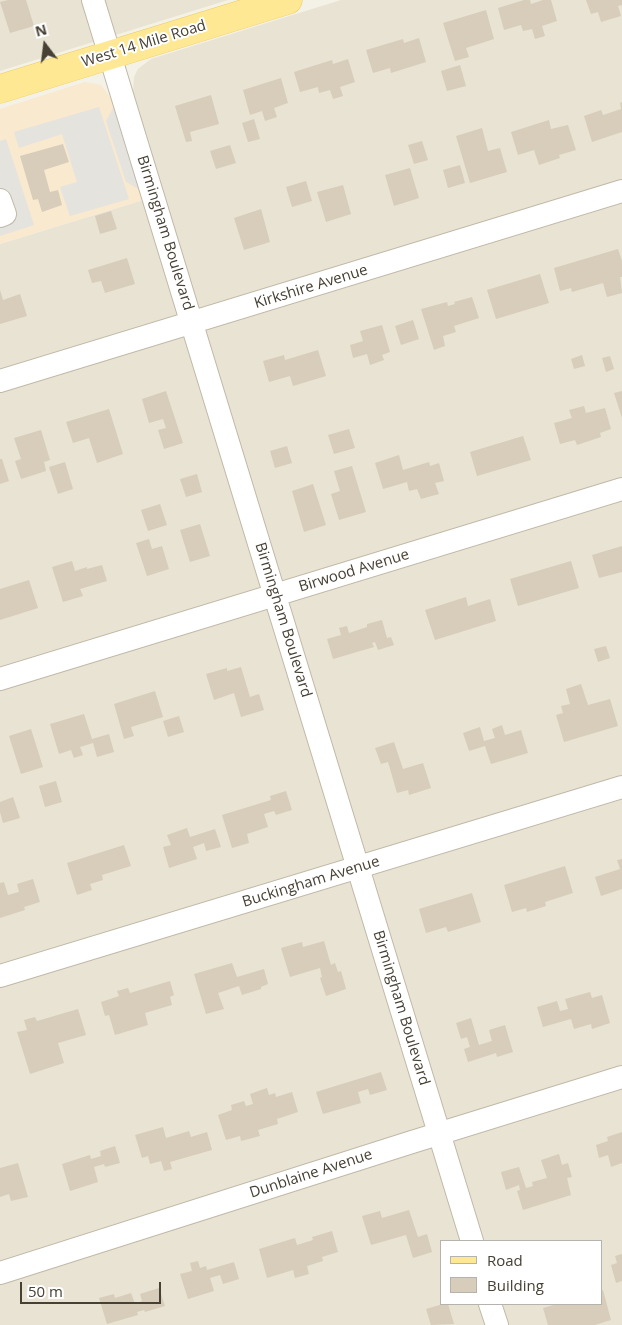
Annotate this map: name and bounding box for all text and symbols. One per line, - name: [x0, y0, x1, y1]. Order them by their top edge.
- street label: West 14 Mile Road: [80, 17, 208, 71]
- text: N: [33, 19, 49, 41]
- north arrow: [20, 20, 70, 70]
- street label: Birmingham Boulevard: [133, 153, 197, 313]
- street label: Kirkshire Avenue: [252, 261, 370, 313]
- street label: Birmingham Boulevard: [251, 540, 315, 700]
- street label: Birwood Avenue: [297, 546, 411, 596]
- street label: Buckingham Avenue: [240, 853, 382, 911]
- street label: Birmingham Boulevard: [369, 928, 433, 1088]
- street label: Dunblaine Avenue: [247, 1146, 375, 1202]
- legend: [440, 1240, 602, 1305]
- text: Road: [487, 1250, 523, 1270]
- scale bar: [22, 1272, 164, 1304]
- text: Building: [487, 1275, 544, 1295]
- text: 50 m: [28, 1281, 63, 1301]

